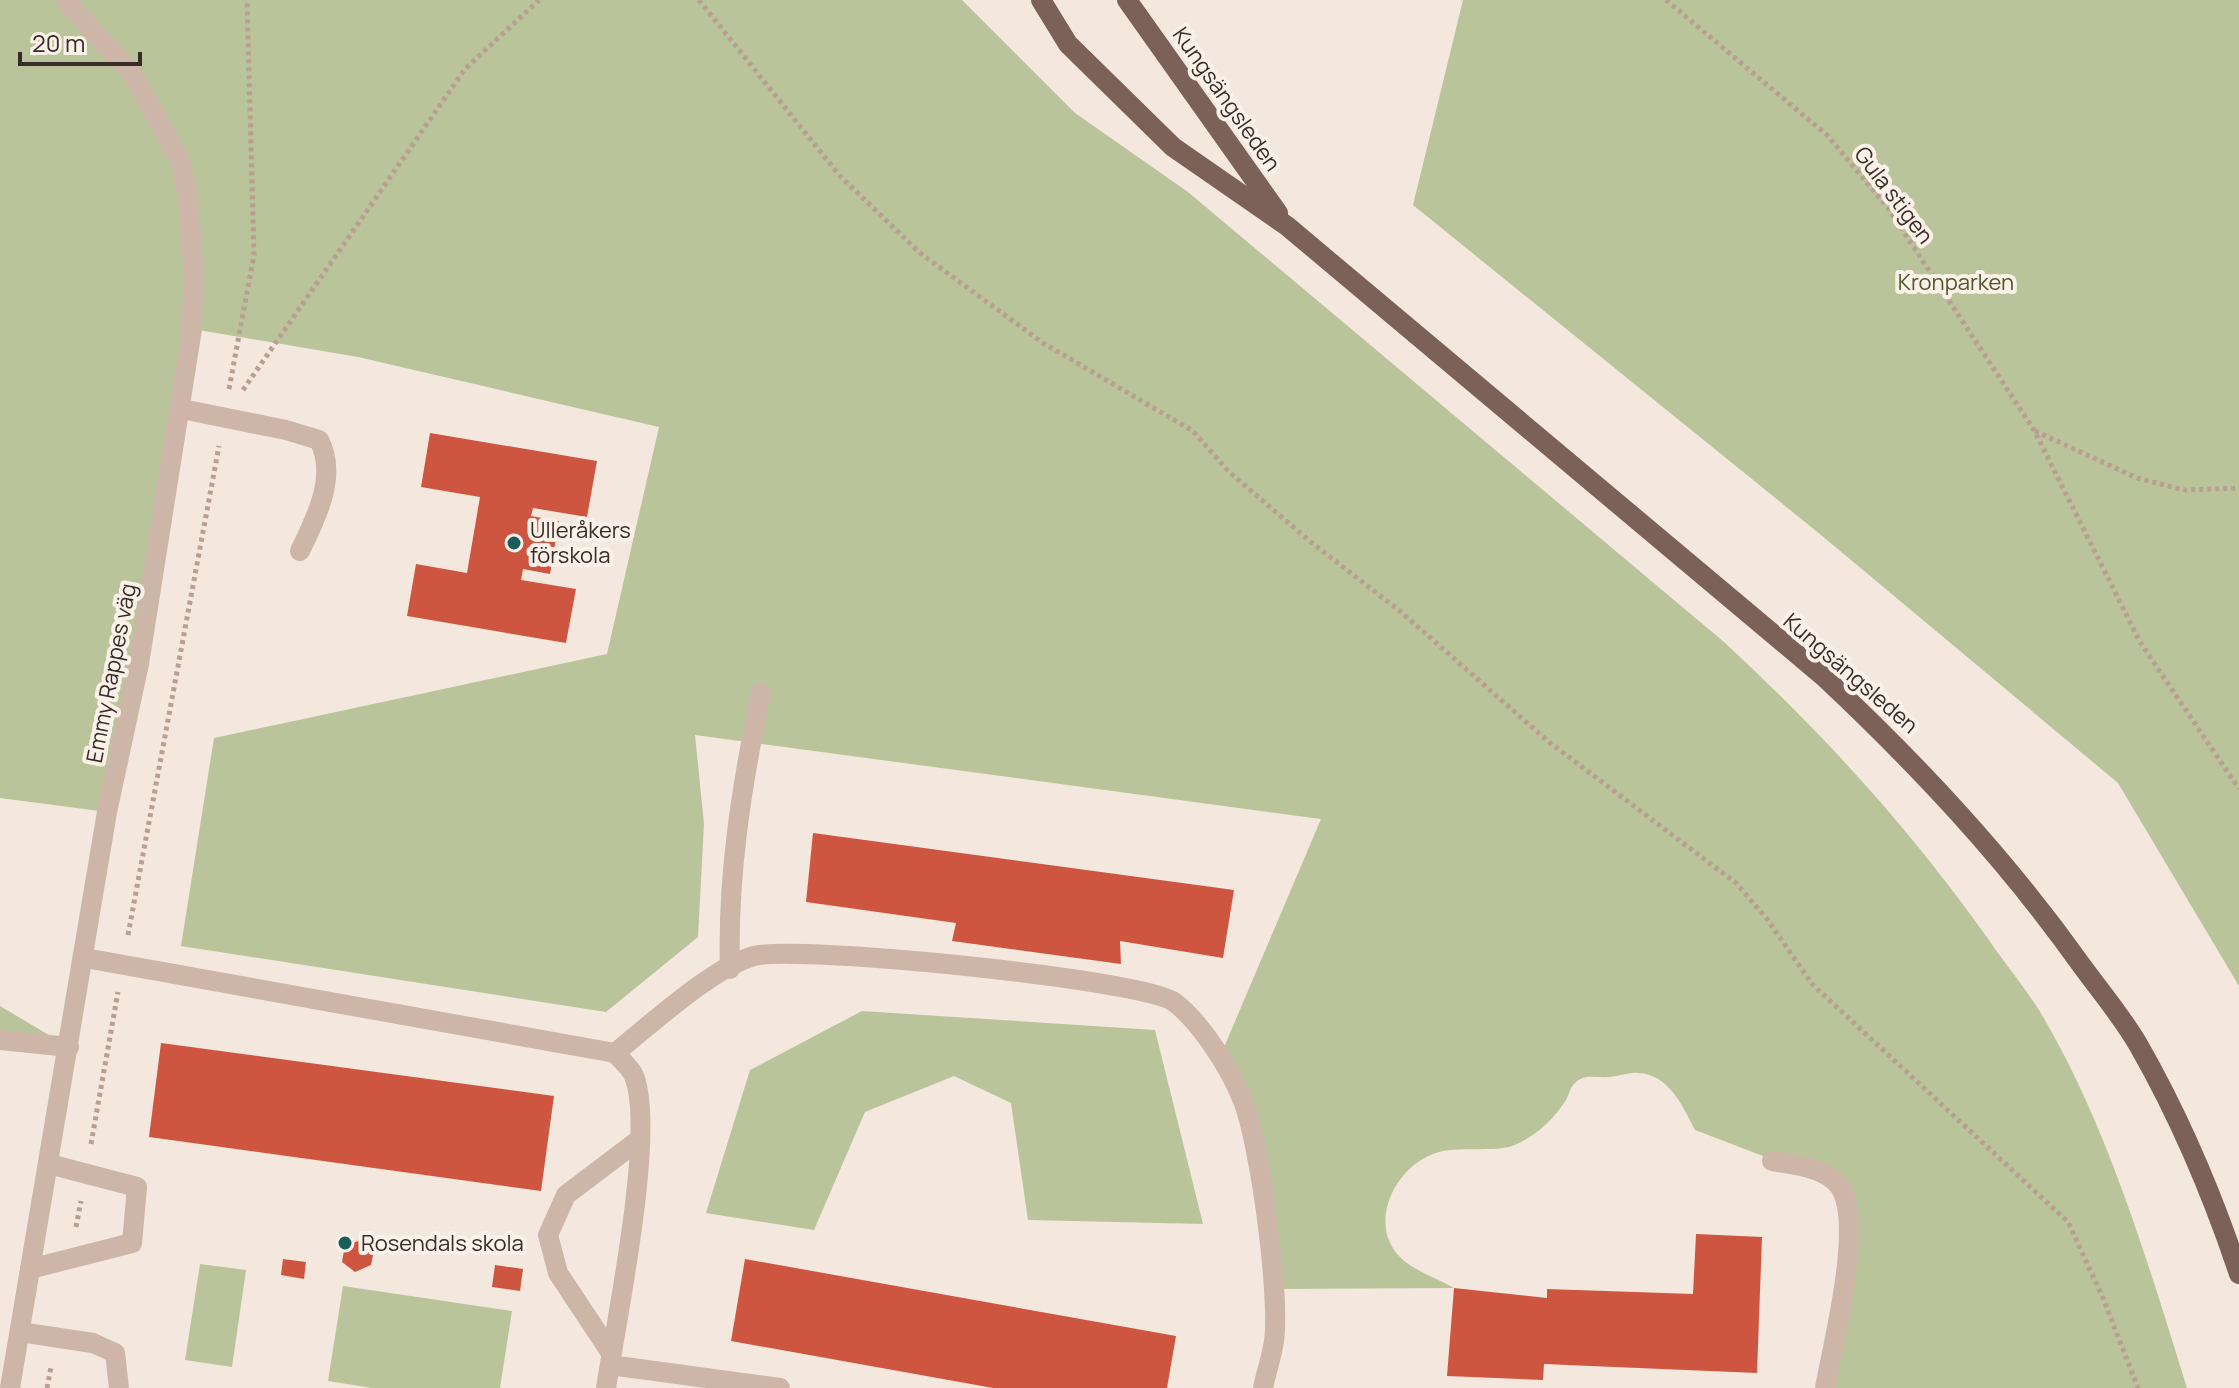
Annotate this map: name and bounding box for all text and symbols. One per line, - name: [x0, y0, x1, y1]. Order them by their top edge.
- scale bar: [20, 16, 140, 66]
- street label: Kungsängsleden: [1166, 21, 1288, 177]
- text: 20 m: [32, 26, 85, 59]
- street label: Gula stigen: [1848, 140, 1940, 250]
- park label: Kronparken: [1898, 267, 2014, 297]
- place label: Ulleråkers förskola: [530, 515, 631, 570]
- marker: Ulleråkers förskola: [505, 534, 523, 552]
- street label: Emmy Rappes väg: [79, 581, 143, 765]
- street label: Kungsängsleden: [1777, 606, 1925, 740]
- place label: Rosendals skola: [361, 1228, 524, 1258]
- marker: Rosendals skola: [336, 1234, 354, 1252]

